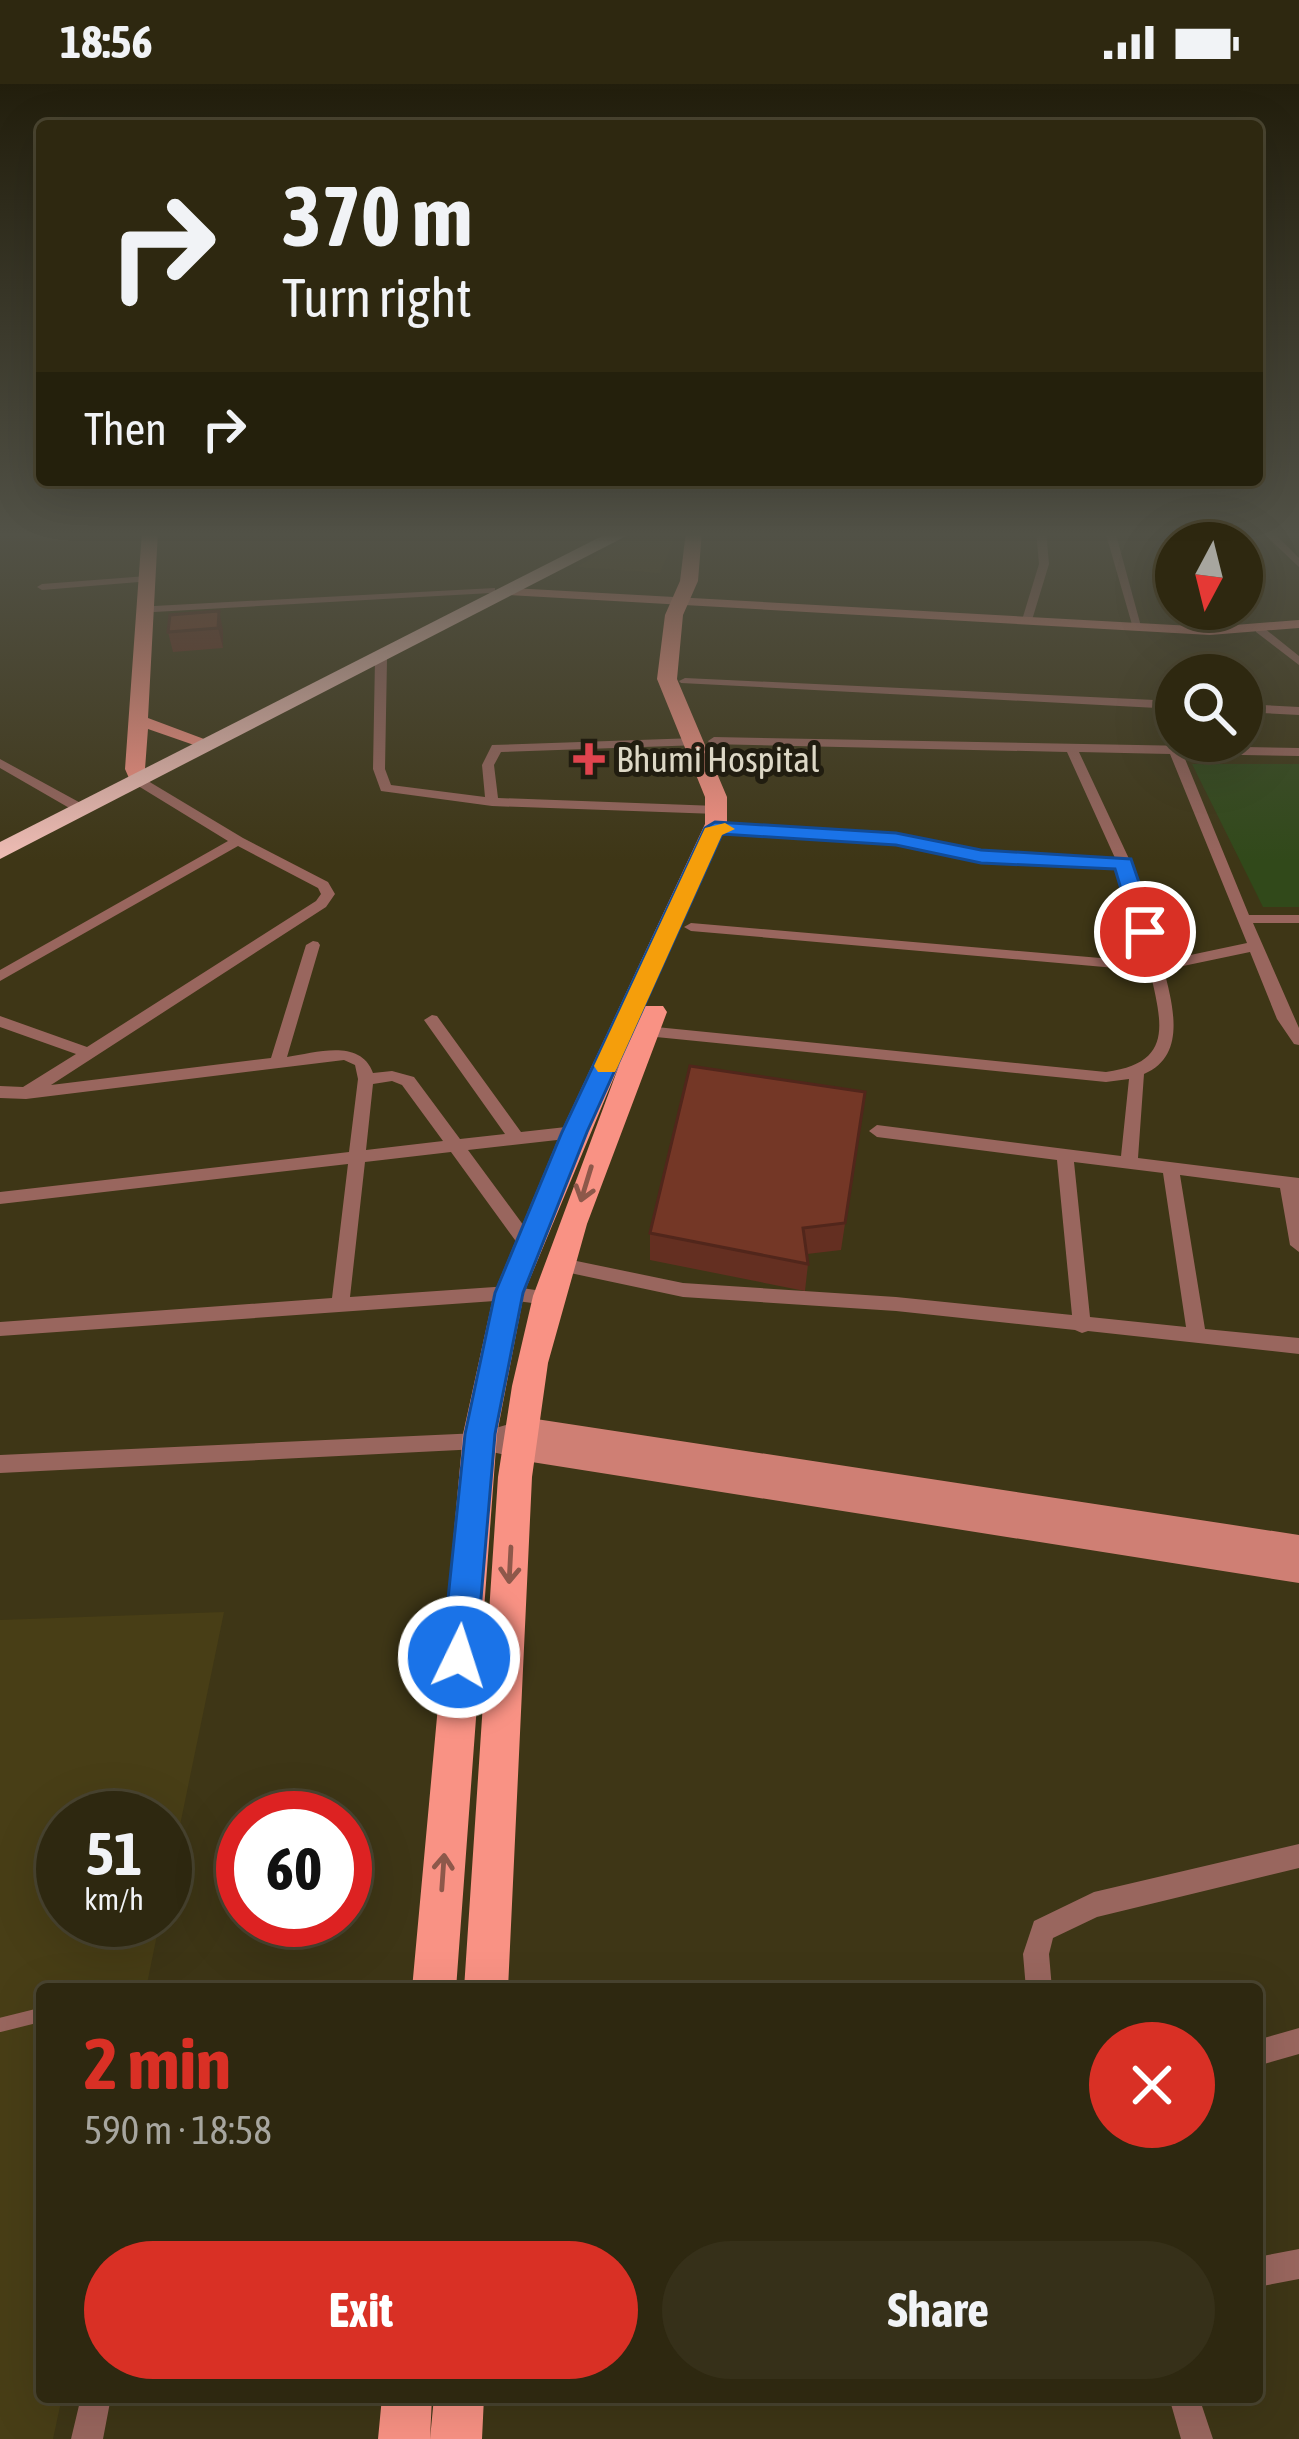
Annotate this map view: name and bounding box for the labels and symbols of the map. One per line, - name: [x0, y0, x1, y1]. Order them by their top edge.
- north arrow: [1155, 522, 1263, 630]
- place label: Bhumi Hospital: [616, 738, 820, 780]
- marker: Bhumi Hospital: [573, 743, 605, 775]
- pin: [1094, 881, 1196, 983]
- one-way arrow: [574, 1164, 596, 1202]
- one-way arrow: [498, 1545, 521, 1584]
- position arrow: [396, 1594, 522, 1720]
- speed limit sign: 60: [216, 1791, 372, 1947]
- one-way arrow: [432, 1853, 455, 1892]

